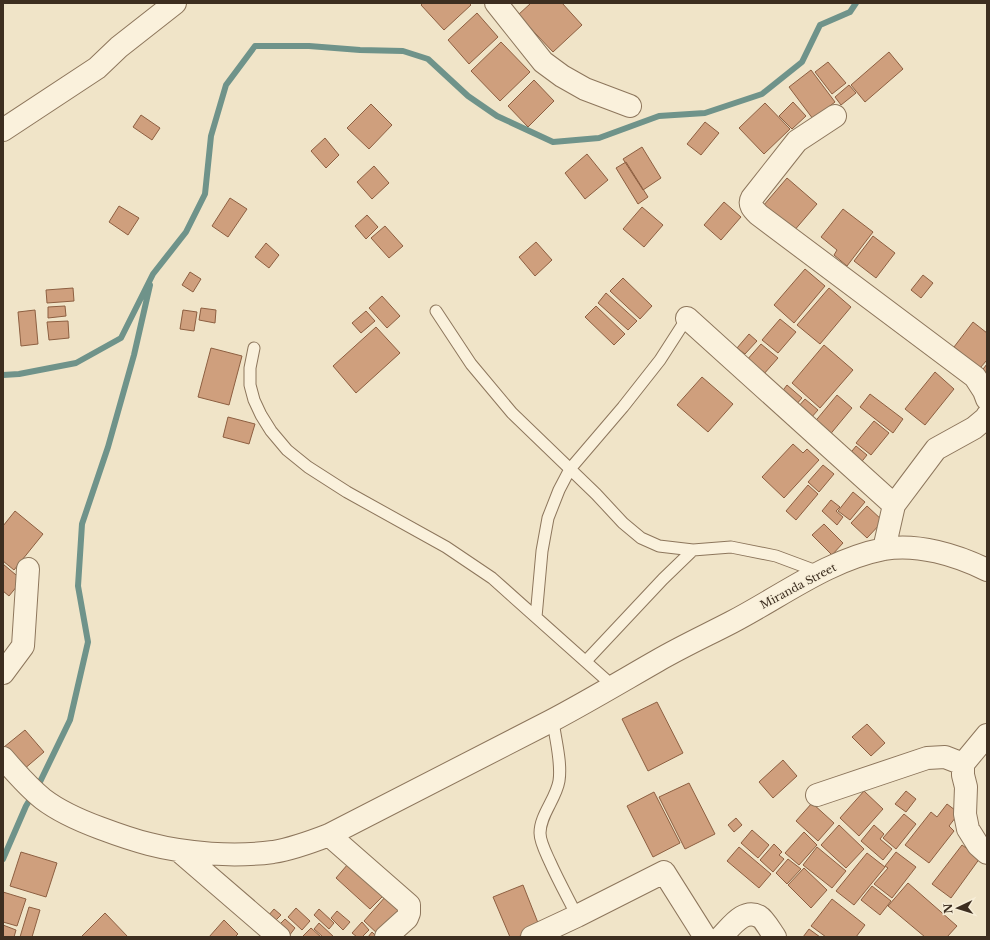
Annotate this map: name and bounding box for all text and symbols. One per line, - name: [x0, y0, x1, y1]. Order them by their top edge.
- street label: Miranda Street: [757, 560, 839, 612]
- north arrow: [938, 888, 978, 928]
- text: N: [941, 902, 955, 914]

